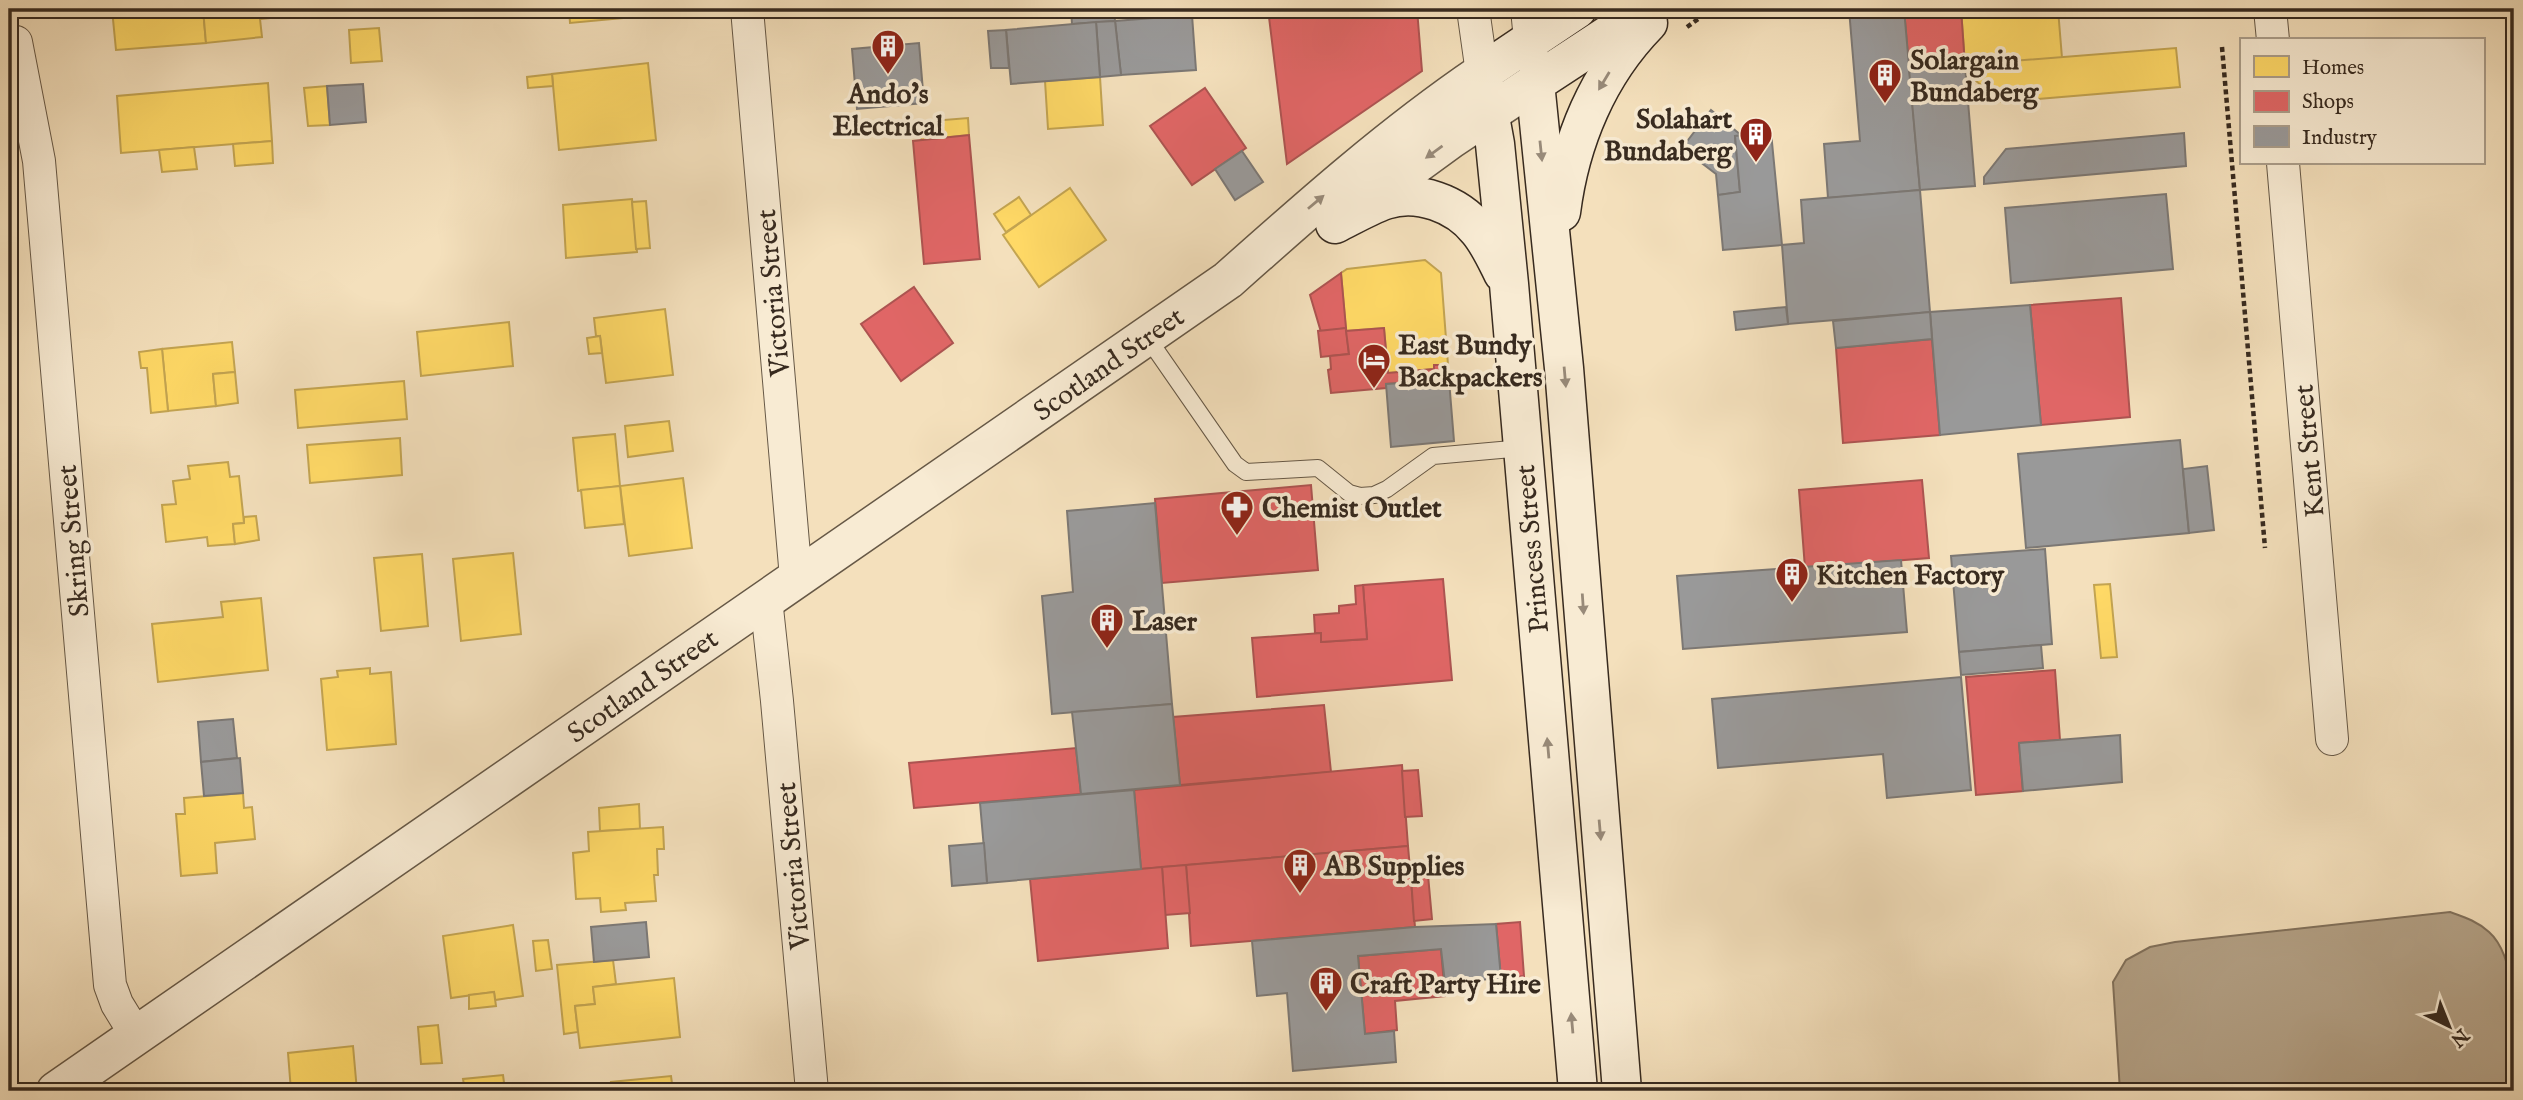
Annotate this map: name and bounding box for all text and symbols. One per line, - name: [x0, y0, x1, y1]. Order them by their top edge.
- building icon: Ando's Electrical: [869, 27, 907, 76]
- legend: [2240, 38, 2484, 164]
- place label: Solargain Bundaberg: [1910, 44, 2039, 111]
- text: Homes: [2302, 55, 2364, 82]
- building icon: Solargain Bundaberg: [1866, 56, 1904, 105]
- one-way arrow: [1598, 71, 1610, 90]
- place label: Ando's Electrical: [833, 78, 945, 145]
- text: Shops: [2302, 89, 2354, 116]
- place label: Solahart Bundaberg: [1604, 103, 1733, 170]
- building icon: Solahart Bundaberg: [1737, 115, 1775, 164]
- text: Industry: [2302, 125, 2378, 152]
- one-way arrow: [1536, 140, 1547, 162]
- one-way arrow: [1425, 144, 1443, 159]
- one-way arrow: [1307, 194, 1325, 210]
- street label: Victoria Street: [750, 207, 799, 379]
- street label: Scotland Street: [1027, 300, 1192, 430]
- place label: East Bundy Backpackers: [1398, 329, 1543, 396]
- hotel icon: East Bundy Backpackers: [1355, 341, 1393, 390]
- one-way arrow: [1560, 366, 1571, 388]
- street label: Kent Street: [2287, 383, 2334, 519]
- street label: Skring Street: [50, 463, 99, 618]
- street label: Princess Street: [1509, 463, 1558, 635]
- pharmacy icon: Chemist Outlet: [1218, 488, 1256, 537]
- place label: Chemist Outlet: [1262, 492, 1442, 527]
- building icon: Kitchen Factory: [1773, 555, 1811, 604]
- place label: Kitchen Factory: [1816, 559, 2005, 594]
- one-way arrow: [1578, 593, 1589, 615]
- building icon: Laser: [1088, 601, 1126, 650]
- place label: Laser: [1132, 605, 1198, 640]
- street label: Scotland Street: [561, 622, 726, 752]
- one-way arrow: [1542, 737, 1553, 759]
- street label: Victoria Street: [770, 780, 819, 952]
- one-way arrow: [1595, 820, 1606, 842]
- building icon: AB Supplies: [1281, 846, 1319, 895]
- place label: AB Supplies: [1323, 850, 1465, 885]
- building icon: Craft Party Hire: [1307, 964, 1345, 1013]
- place label: Craft Party Hire: [1350, 968, 1541, 1003]
- north arrow: [2414, 992, 2484, 1062]
- one-way arrow: [1566, 1012, 1577, 1034]
- text: N: [2445, 1022, 2474, 1052]

